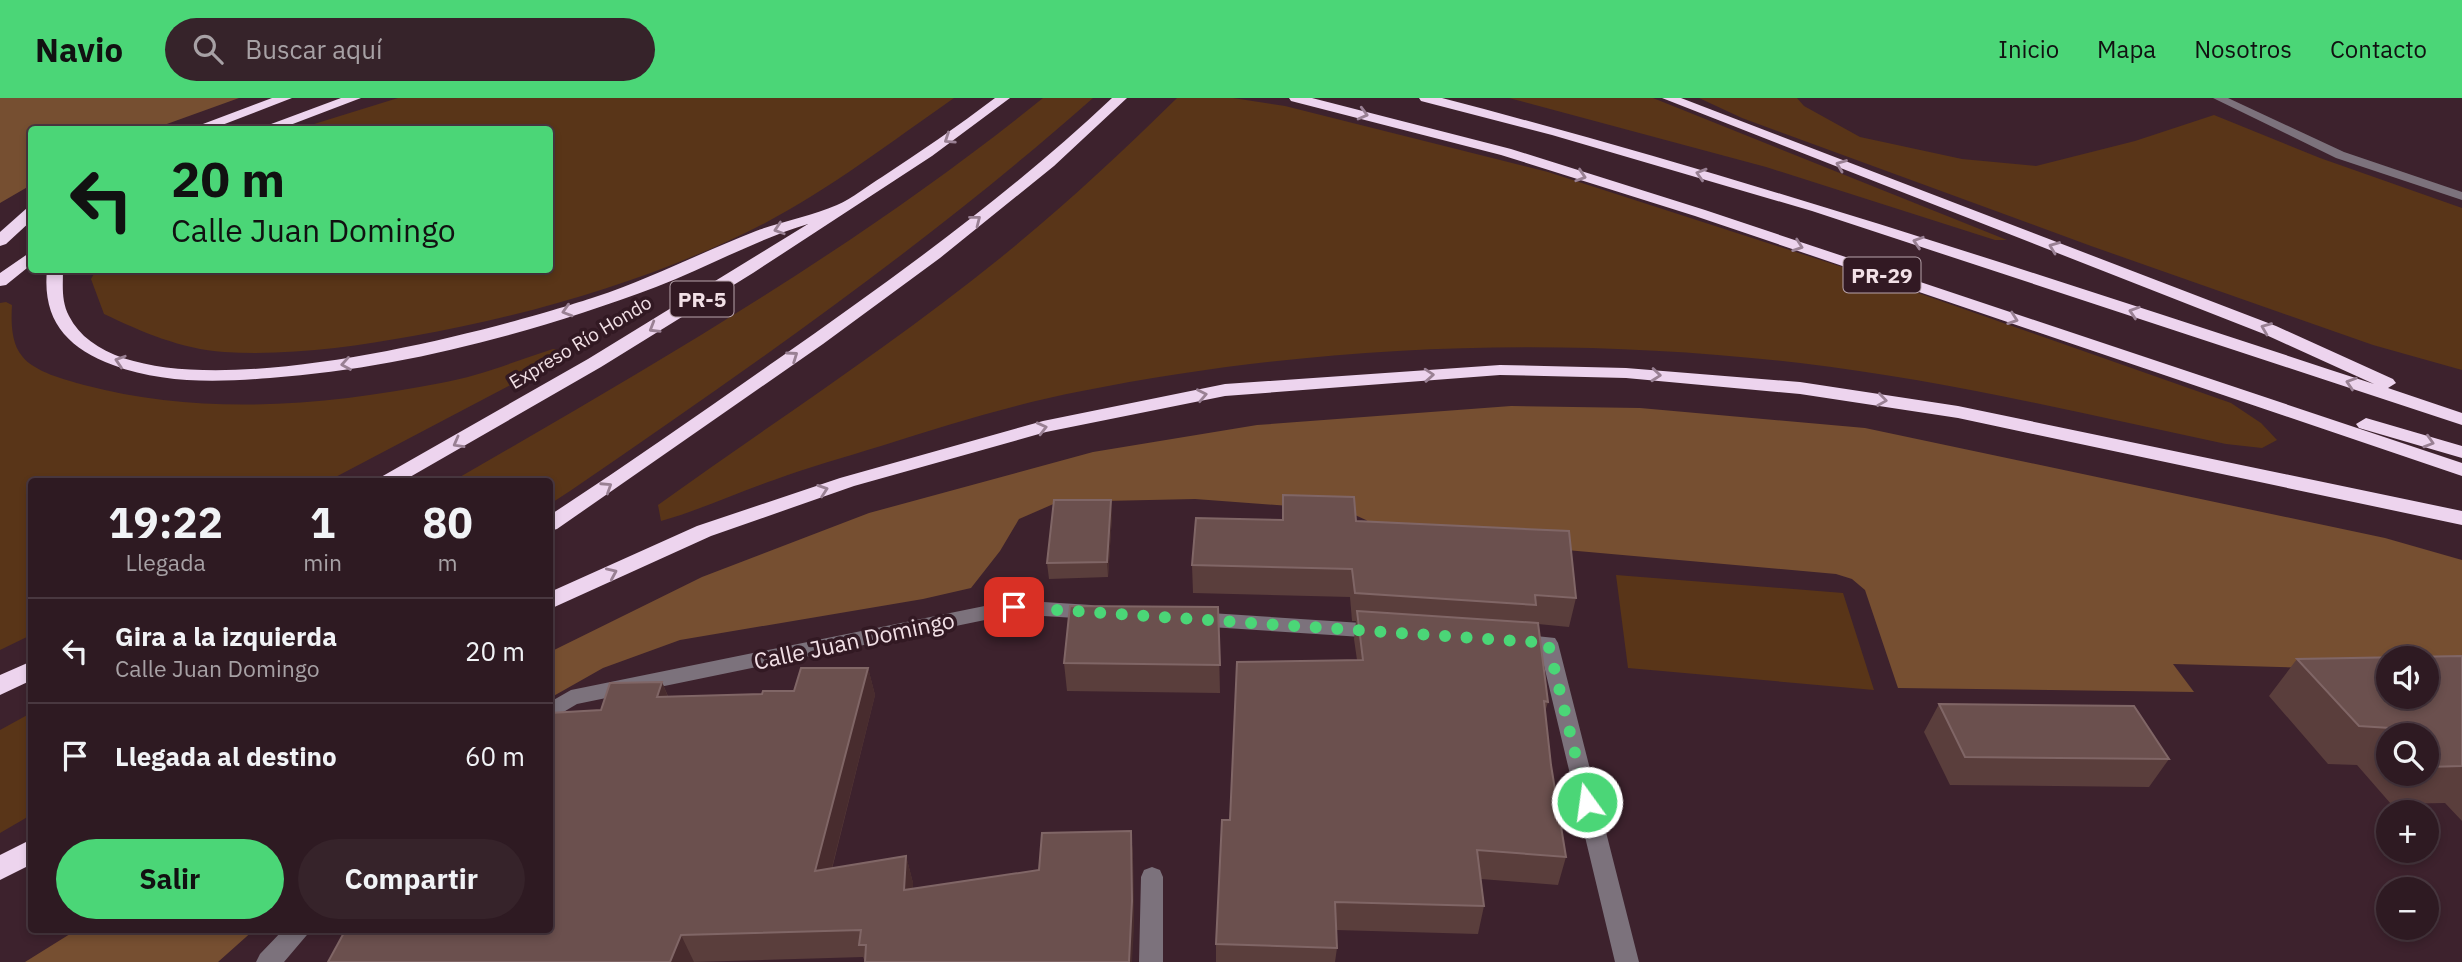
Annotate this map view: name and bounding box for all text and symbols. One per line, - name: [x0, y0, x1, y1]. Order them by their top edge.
- search box: [165, 18, 655, 81]
- text: Navio: [35, 28, 123, 71]
- icon: search: [189, 30, 227, 68]
- text: Buscar aquí: [245, 32, 382, 66]
- text: Inicio: [1998, 33, 2059, 65]
- text: Mapa: [2097, 33, 2156, 65]
- text: Nosotros: [2194, 33, 2292, 65]
- text: Contacto: [2330, 33, 2427, 65]
- one-way arrow: [1357, 106, 1369, 120]
- one-way arrow: [943, 131, 956, 144]
- text: 20 m: [171, 147, 285, 210]
- icon: left: [56, 154, 147, 245]
- one-way arrow: [1836, 159, 1848, 173]
- one-way arrow: [1575, 168, 1587, 182]
- one-way arrow: [1695, 168, 1707, 183]
- text: Calle Juan Domingo: [171, 209, 456, 251]
- one-way arrow: [968, 216, 980, 229]
- one-way arrow: [773, 221, 785, 235]
- one-way arrow: [1912, 235, 1924, 250]
- one-way arrow: [1791, 238, 1803, 252]
- one-way arrow: [2048, 241, 2060, 255]
- road number: PR-29: [1843, 258, 1920, 292]
- road number: PR-5: [670, 282, 734, 316]
- street label: Expreso Río Hondo: [504, 290, 656, 394]
- one-way arrow: [561, 303, 573, 318]
- one-way arrow: [2129, 306, 2141, 321]
- one-way arrow: [2007, 311, 2019, 325]
- one-way arrow: [648, 320, 661, 333]
- one-way arrow: [2260, 323, 2272, 337]
- one-way arrow: [785, 352, 798, 364]
- one-way arrow: [115, 355, 127, 369]
- one-way arrow: [340, 356, 352, 371]
- one-way arrow: [1423, 368, 1434, 383]
- one-way arrow: [1650, 368, 1662, 383]
- one-way arrow: [2345, 377, 2357, 391]
- one-way arrow: [1196, 388, 1208, 403]
- one-way arrow: [1876, 393, 1888, 408]
- one-way arrow: [1036, 422, 1048, 436]
- one-way arrow: [2423, 434, 2435, 449]
- one-way arrow: [452, 435, 465, 448]
- one-way arrow: [599, 482, 612, 495]
- one-way arrow: [817, 484, 829, 498]
- text: 19:22: [108, 495, 223, 550]
- text: 1: [310, 495, 335, 550]
- text: 80: [422, 495, 473, 550]
- text: Llegada: [125, 547, 206, 577]
- text: min: [303, 547, 342, 577]
- text: m: [437, 547, 458, 577]
- one-way arrow: [605, 567, 617, 581]
- pin: [984, 577, 1044, 637]
- icon: arrive: [995, 588, 1033, 626]
- street label: Calle Juan Domingo: [751, 604, 957, 676]
- text: Gira a la izquierda: [115, 619, 337, 653]
- icon: left: [56, 632, 94, 670]
- text: 20 m: [465, 634, 525, 668]
- map controls: [2376, 646, 2439, 940]
- button: sound: [2376, 646, 2439, 709]
- text: Calle Juan Domingo: [115, 653, 320, 683]
- button: search: [2376, 723, 2439, 786]
- icon: arrive: [56, 737, 94, 775]
- text: Llegada al destino: [115, 739, 337, 773]
- text: 60 m: [465, 739, 525, 773]
- position arrow: [1550, 765, 1624, 839]
- button: +: [2376, 800, 2439, 863]
- button: Salir: [56, 839, 284, 919]
- button: Compartir: [298, 839, 525, 919]
- button: −: [2376, 877, 2439, 940]

